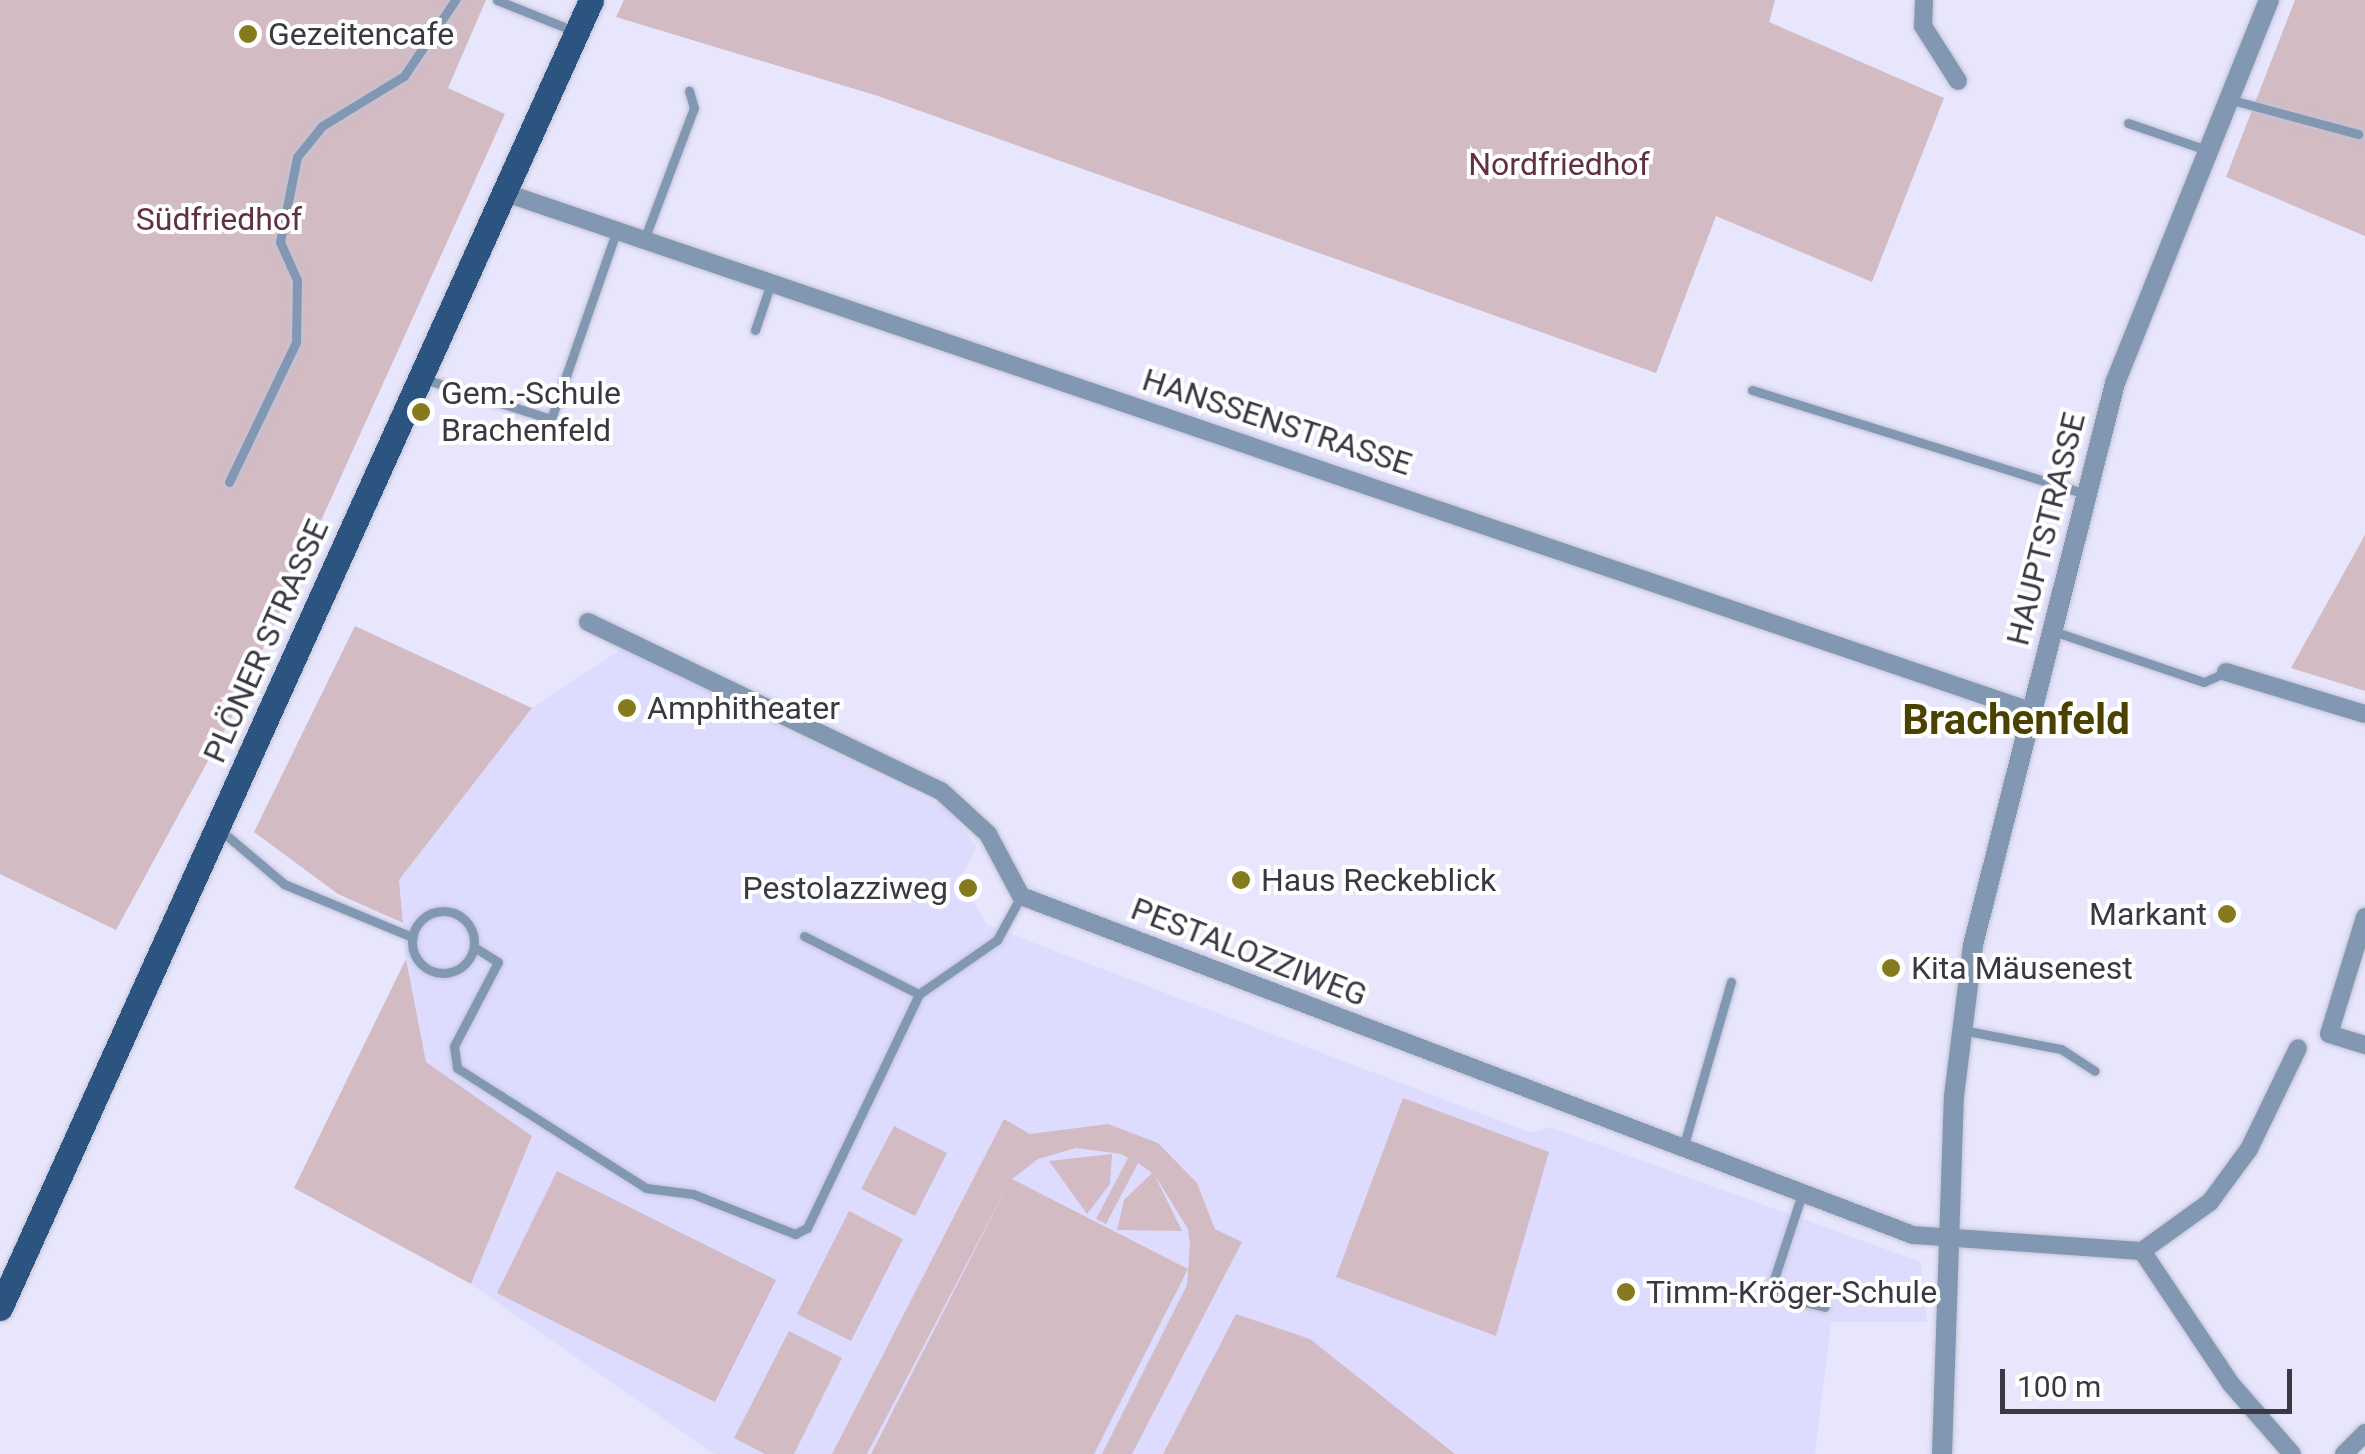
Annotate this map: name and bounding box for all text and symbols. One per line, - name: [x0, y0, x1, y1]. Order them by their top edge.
- place label: Gezeitencafe: [268, 15, 454, 53]
- marker: Gezeitencafe: [237, 23, 259, 45]
- park label: Nordfriedhof: [1468, 145, 1650, 183]
- park label: Südfriedhof: [136, 200, 302, 238]
- street label: HANSSENSTRASSE: [1138, 360, 1416, 484]
- place label: Gem.-Schule Brachenfeld: [441, 375, 621, 450]
- marker: Gem.-Schule Brachenfeld: [410, 401, 432, 423]
- street label: HAUPTSTRASSE: [1999, 409, 2093, 649]
- street label: PLÖNER STRASSE: [195, 514, 337, 768]
- place label: Amphitheater: [647, 689, 840, 727]
- district label: Brachenfeld: [1902, 695, 2130, 745]
- marker: Amphitheater: [616, 697, 638, 719]
- place label: Haus Reckeblick: [1261, 861, 1496, 899]
- place label: Pestolazziweg: [742, 869, 948, 907]
- marker: Haus Reckeblick: [1230, 869, 1252, 891]
- marker: Pestolazziweg: [957, 877, 979, 899]
- street label: PESTALOZZIWEG: [1126, 889, 1372, 1015]
- place label: Markant: [2089, 895, 2207, 933]
- marker: Markant: [2216, 903, 2238, 925]
- place label: Kita Mäusenest: [1911, 949, 2133, 987]
- marker: Kita Mäusenest: [1880, 957, 1902, 979]
- place label: Timm-Kröger-Schule: [1646, 1273, 1937, 1311]
- marker: Timm-Kröger-Schule: [1615, 1281, 1637, 1303]
- scale bar: [2005, 1349, 2298, 1411]
- text: 100 m: [2017, 1369, 2101, 1404]

